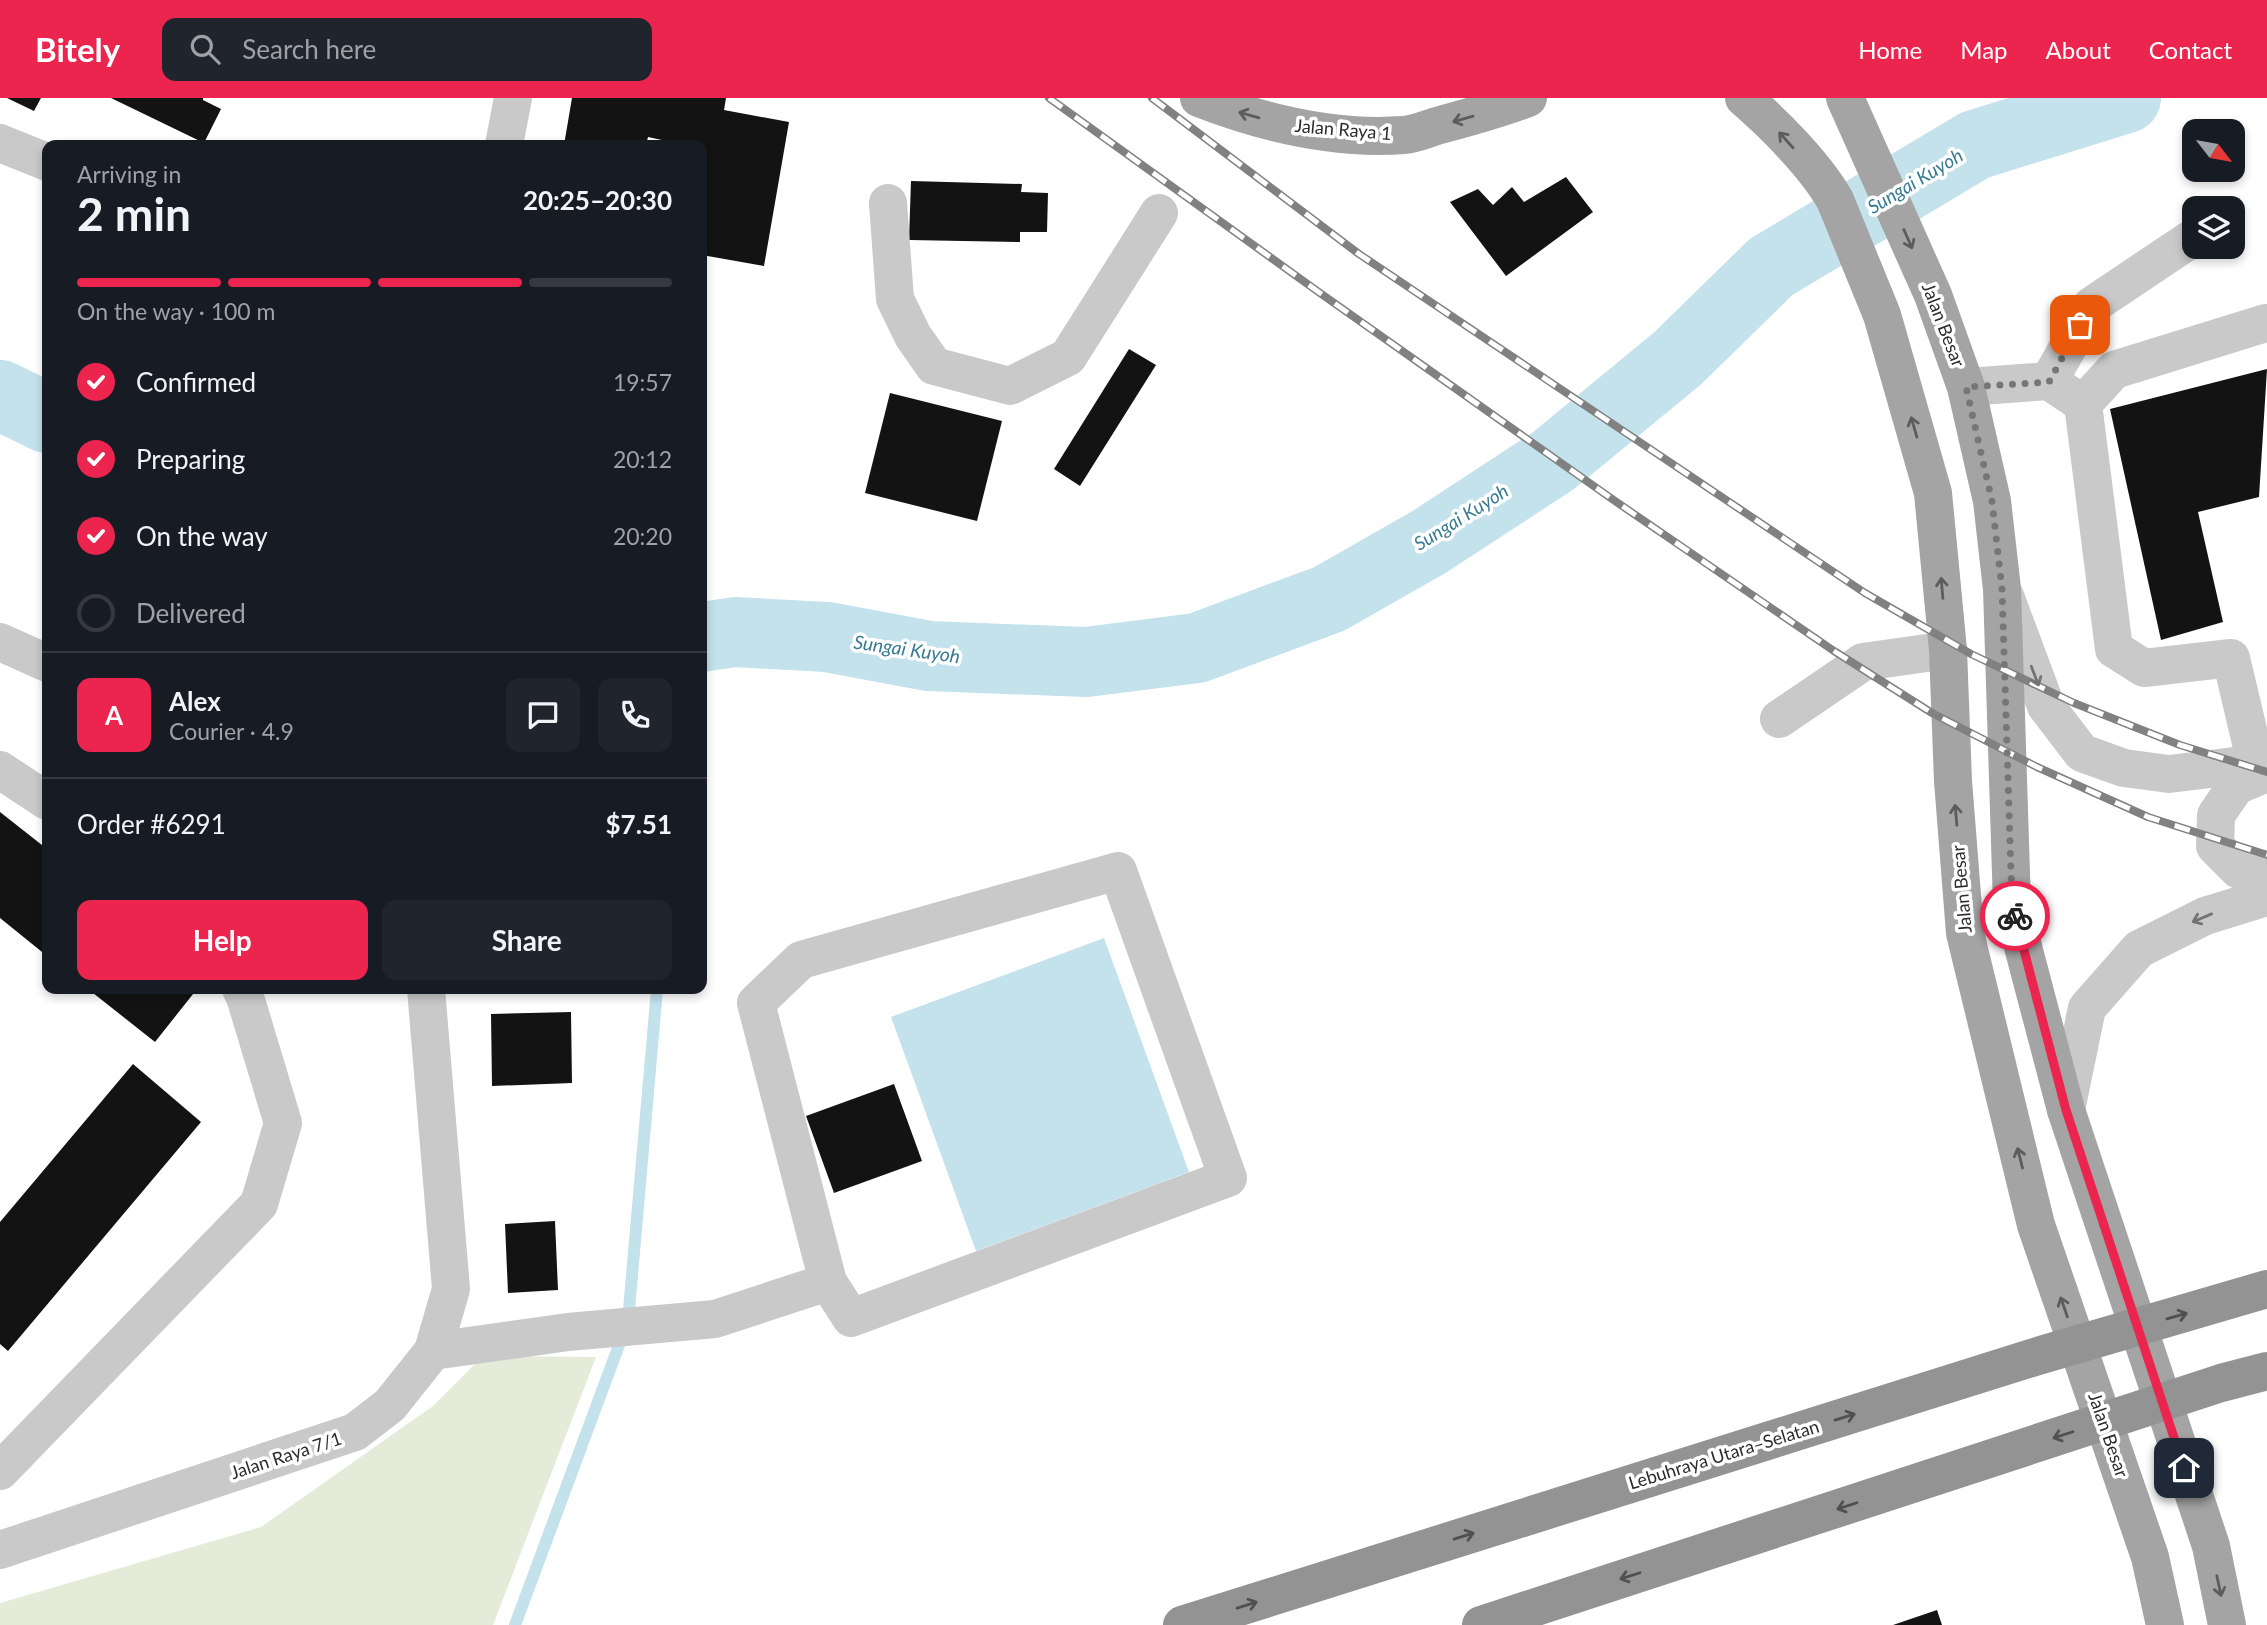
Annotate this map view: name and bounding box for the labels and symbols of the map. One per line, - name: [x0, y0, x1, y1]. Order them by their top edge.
- one-way arrow: [1238, 108, 1261, 121]
- one-way arrow: [1452, 113, 1474, 126]
- street label: Jalan Raya 1: [1294, 114, 1392, 144]
- north arrow: [2182, 119, 2245, 182]
- one-way arrow: [1778, 131, 1794, 149]
- water label: Sungai Kuyoh: [1863, 143, 1967, 218]
- one-way arrow: [1902, 228, 1915, 249]
- street label: Jalan Besar: [1918, 279, 1970, 370]
- pin: [2050, 295, 2110, 355]
- one-way arrow: [1907, 416, 1920, 438]
- water label: Sungai Kuyoh: [1409, 478, 1512, 555]
- one-way arrow: [1935, 577, 1948, 600]
- water label: Sungai Kuyoh: [852, 630, 962, 667]
- one-way arrow: [2030, 665, 2042, 687]
- one-way arrow: [1949, 805, 1962, 827]
- street label: Jalan Besar: [1946, 844, 1976, 934]
- courier: [1980, 881, 2050, 951]
- one-way arrow: [2192, 912, 2213, 925]
- one-way arrow: [2013, 1147, 2026, 1170]
- one-way arrow: [2057, 1297, 2069, 1319]
- one-way arrow: [2165, 1308, 2187, 1321]
- street label: Jalan Besar: [2084, 1389, 2134, 1480]
- one-way arrow: [1833, 1410, 1855, 1422]
- street label: Lebuhraya Utara–Selatan: [1626, 1415, 1822, 1494]
- street label: Jalan Raya 7/1: [227, 1427, 344, 1483]
- one-way arrow: [2052, 1429, 2074, 1442]
- pin: [2154, 1438, 2214, 1498]
- one-way arrow: [1836, 1500, 1858, 1513]
- one-way arrow: [1453, 1529, 1475, 1542]
- one-way arrow: [1620, 1571, 1642, 1584]
- one-way arrow: [2212, 1574, 2226, 1597]
- one-way arrow: [1236, 1597, 1258, 1610]

